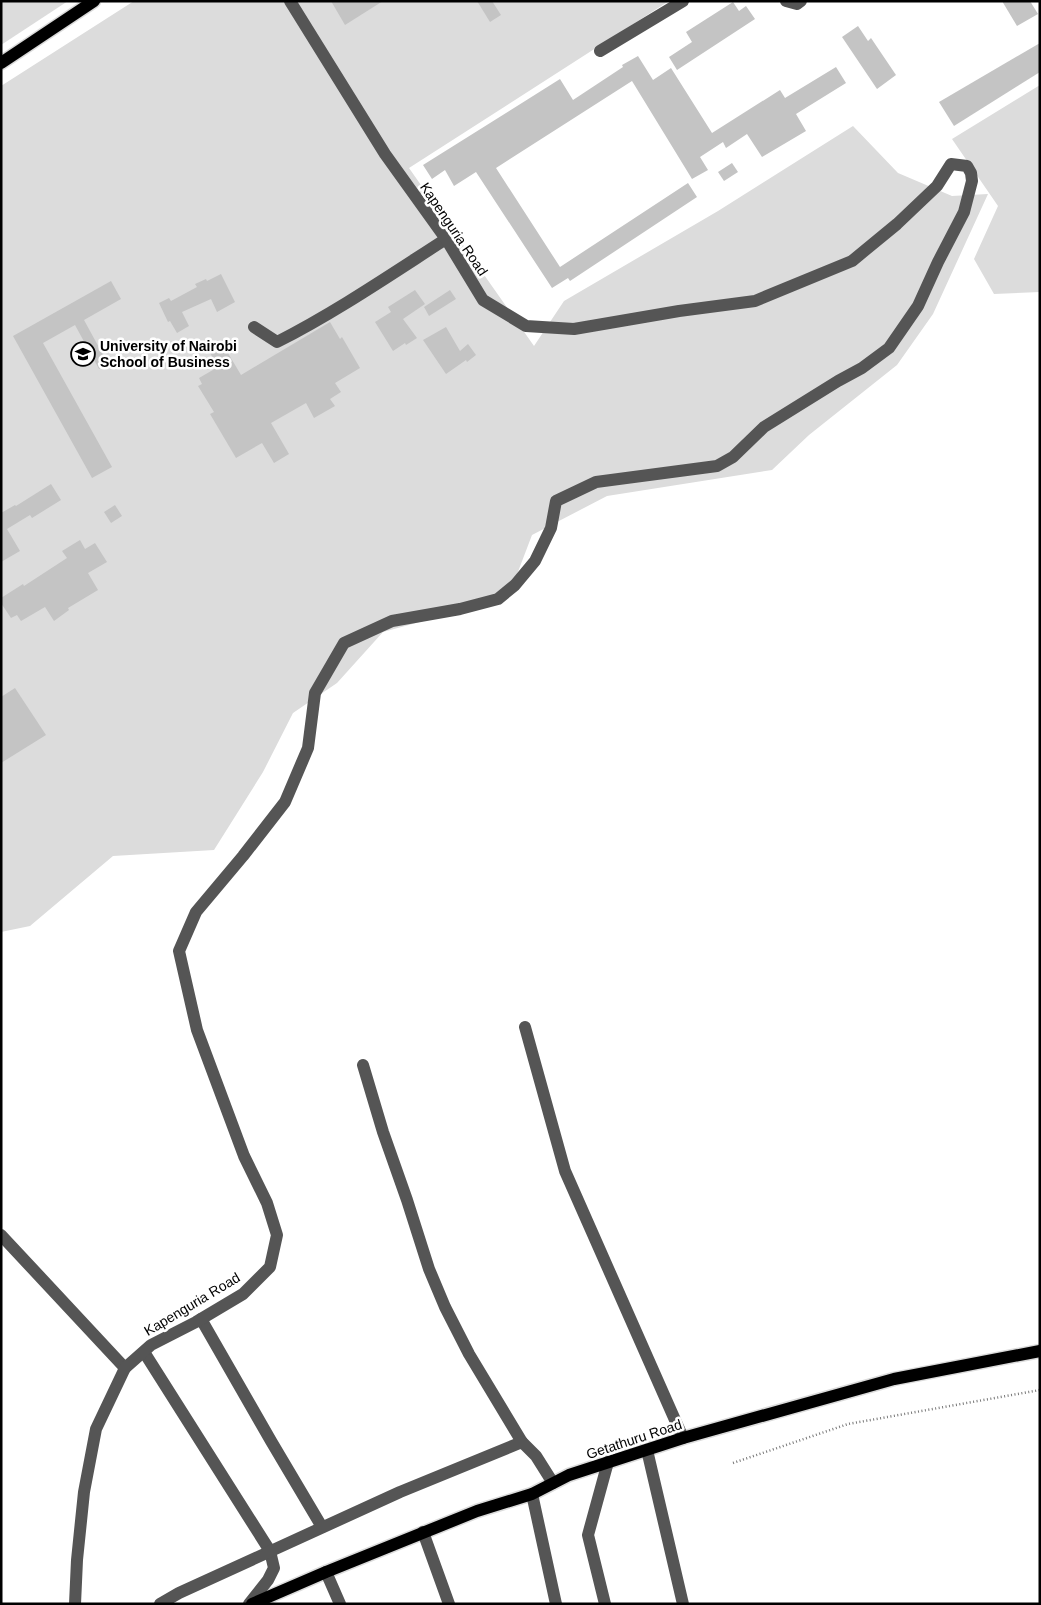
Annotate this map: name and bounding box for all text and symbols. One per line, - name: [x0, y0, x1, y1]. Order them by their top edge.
- street label: Kapenguria Road: [417, 179, 491, 279]
- place label: University of Nairobi School of Business: [100, 338, 237, 370]
- school or university icon: University of Nairobi School of Business: [70, 341, 96, 367]
- street label: Kapenguria Road: [141, 1269, 243, 1339]
- street label: Getathuru Road: [584, 1416, 684, 1462]

